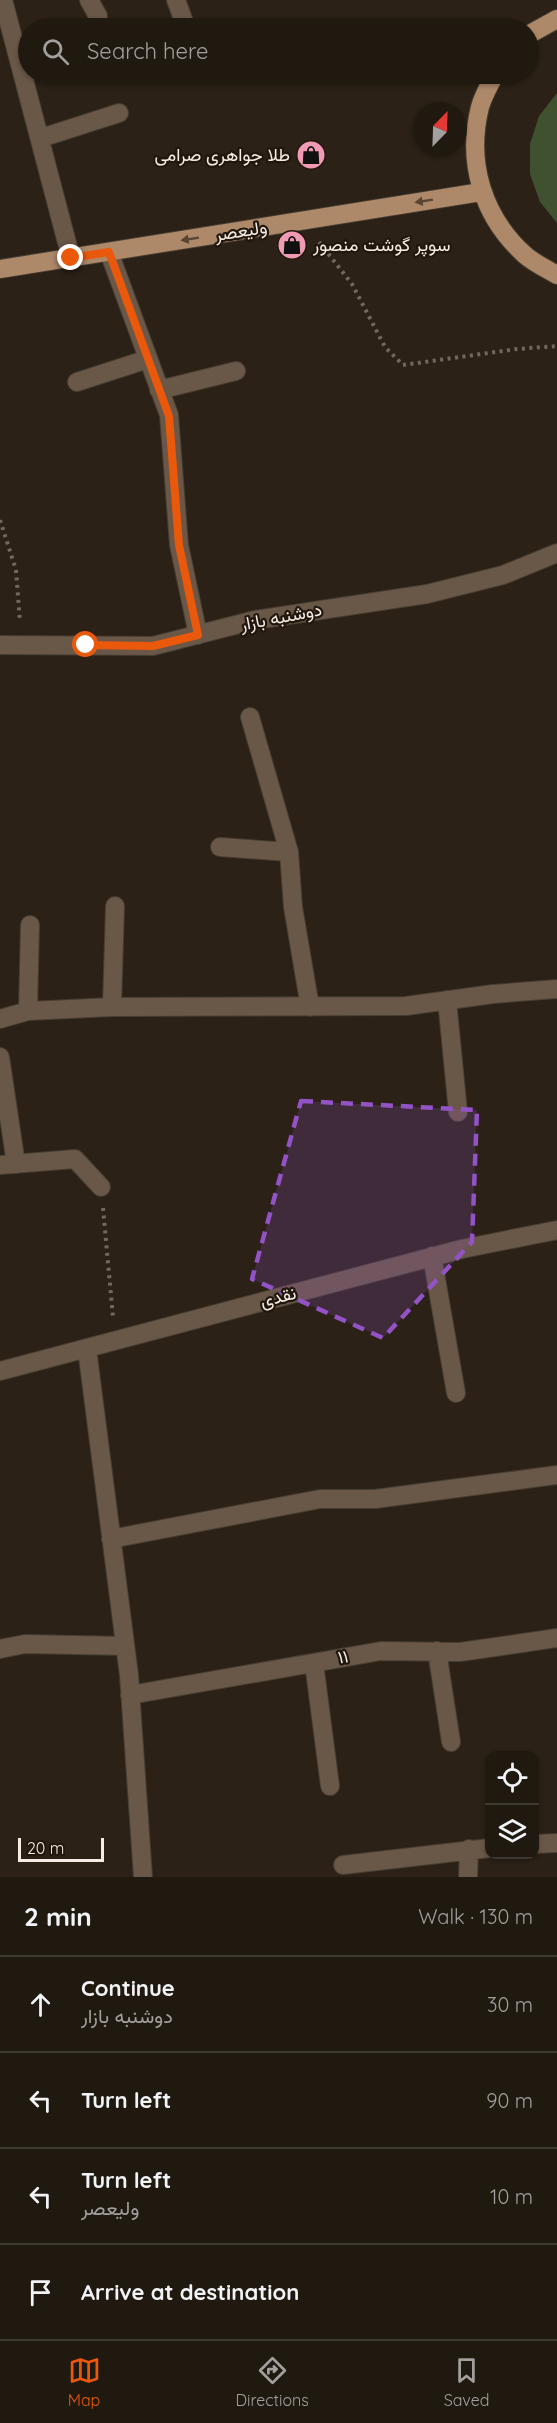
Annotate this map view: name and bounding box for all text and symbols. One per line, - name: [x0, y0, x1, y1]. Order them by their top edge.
- search box: [18, 18, 539, 84]
- icon: search: [39, 35, 72, 68]
- text: Search here: [87, 37, 208, 65]
- north arrow: [413, 102, 467, 156]
- shop icon: طلا جواهری صرامی: [295, 139, 327, 171]
- place label: طلا جواهری صرامی: [155, 143, 290, 166]
- one-way arrow: [414, 197, 433, 206]
- street label: ولیعصر: [212, 215, 269, 246]
- shop icon: سوپر گوشت منصور: [276, 229, 308, 261]
- place label: سوپر گوشت منصور: [312, 233, 450, 257]
- one-way arrow: [180, 234, 199, 243]
- route end: [57, 244, 83, 270]
- street label: دوشنبه بازار: [237, 597, 324, 636]
- route start: [72, 631, 98, 657]
- street label: نقدی: [257, 1281, 298, 1312]
- street label: ۱۱: [336, 1644, 350, 1669]
- map controls: [485, 1751, 539, 1859]
- button: locate: [485, 1751, 539, 1805]
- button: layers: [485, 1805, 539, 1859]
- scale bar: [18, 1835, 104, 1862]
- text: 20 m: [27, 1838, 64, 1858]
- text: 2 min: [24, 1900, 92, 1933]
- text: Walk · 130 m: [418, 1904, 533, 1929]
- text: Continue: [81, 1974, 175, 2002]
- icon: ahead: [24, 1988, 57, 2021]
- text: 30 m: [487, 1992, 533, 2017]
- text: دوشنبه بازار: [81, 2003, 173, 2028]
- icon: left: [24, 2084, 57, 2117]
- text: Turn left: [81, 2086, 171, 2114]
- text: 90 m: [486, 2088, 533, 2113]
- text: Turn left: [81, 2166, 171, 2194]
- icon: left: [24, 2180, 57, 2213]
- text: 10 m: [490, 2184, 533, 2209]
- text: ولیعصر: [81, 2195, 139, 2220]
- icon: arrive: [24, 2276, 57, 2309]
- text: Arrive at destination: [81, 2278, 299, 2306]
- tab: Map: [68, 2354, 101, 2410]
- tab: Directions: [236, 2354, 309, 2410]
- tab: Saved: [444, 2354, 489, 2410]

